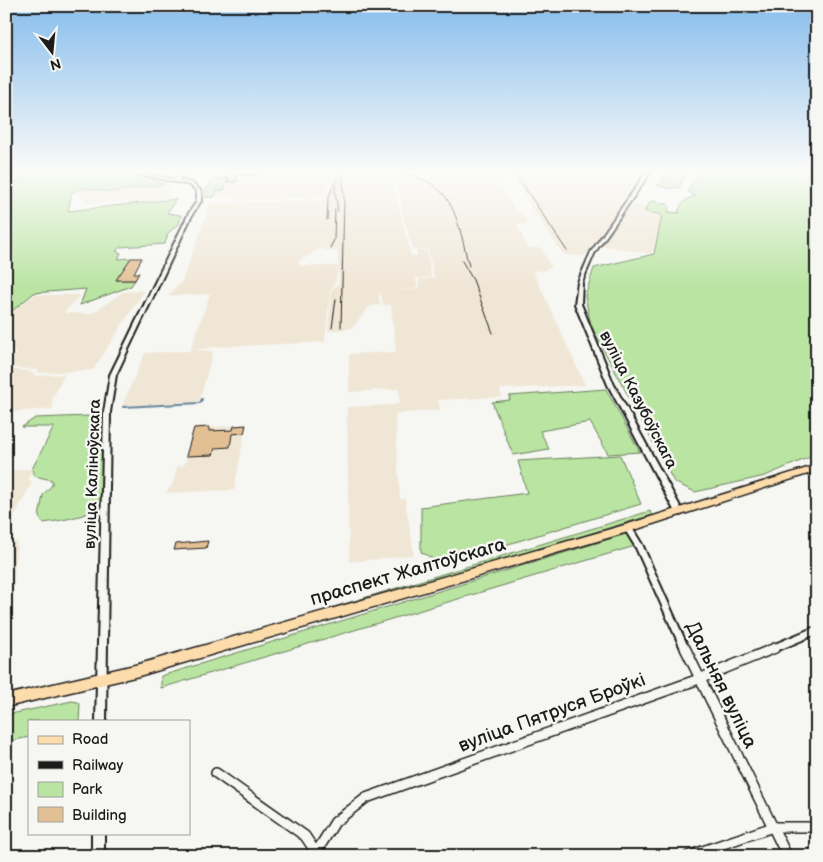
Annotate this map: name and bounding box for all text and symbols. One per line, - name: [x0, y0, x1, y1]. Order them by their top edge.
- north arrow: [28, 28, 78, 78]
- text: N: [48, 54, 63, 74]
- street label: вуліца Казубоўскага: [595, 328, 681, 473]
- street label: вуліца Каліноўскага: [81, 398, 105, 550]
- street label: праспект Жалтоўскага: [308, 533, 508, 611]
- street label: Дальняя вуліца: [680, 618, 762, 752]
- street label: вуліца Пятруся Броўкі: [455, 668, 649, 758]
- legend: [28, 720, 190, 834]
- text: Road: [72, 730, 108, 749]
- text: Railway: [72, 756, 123, 775]
- text: Park: [72, 780, 103, 799]
- text: Building: [72, 806, 127, 825]

